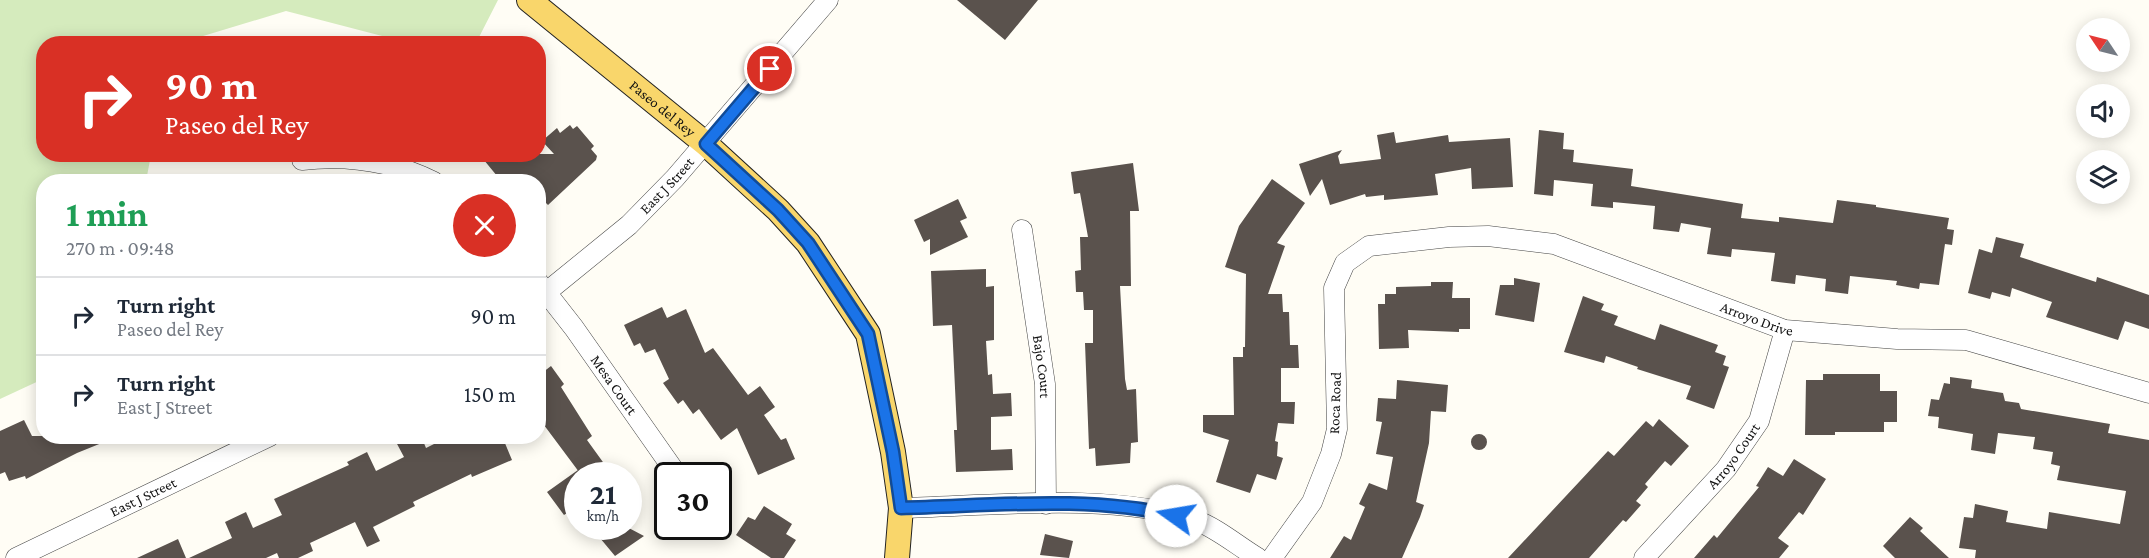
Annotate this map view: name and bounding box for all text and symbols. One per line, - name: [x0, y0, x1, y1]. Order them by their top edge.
- north arrow: [2076, 18, 2130, 72]
- map controls: [2076, 18, 2130, 204]
- pin: [744, 43, 795, 94]
- icon: arrive: [753, 52, 786, 85]
- icon: right: [66, 60, 144, 138]
- text: 90 m: [165, 61, 257, 108]
- street label: Paseo del Rey: [626, 77, 699, 141]
- button: sound: [2076, 84, 2130, 138]
- text: Paseo del Rey: [165, 110, 309, 140]
- button: layers: [2076, 150, 2130, 204]
- street label: East J Street: [637, 153, 698, 217]
- text: 1 min: [66, 194, 148, 234]
- button: close: [453, 194, 516, 257]
- text: 270 m · 09:48: [66, 237, 175, 259]
- text: Turn right: [117, 293, 215, 318]
- street label: Arroyo Drive: [1718, 299, 1794, 339]
- icon: right: [66, 300, 99, 333]
- text: 90 m: [471, 304, 516, 329]
- text: Paseo del Rey: [117, 318, 223, 340]
- street label: Bajo Court: [1030, 334, 1053, 399]
- street label: Mesa Court: [588, 352, 641, 419]
- text: Turn right: [117, 371, 215, 396]
- street label: Roca Road: [1326, 372, 1344, 434]
- icon: right: [66, 378, 99, 411]
- text: 150 m: [464, 382, 516, 407]
- text: East J Street: [117, 396, 212, 418]
- street label: Arroyo Court: [1704, 419, 1764, 492]
- speed limit sign: 30: [654, 462, 732, 540]
- street label: East J Street: [107, 474, 180, 520]
- text: 21: [590, 477, 616, 510]
- position arrow: [1144, 484, 1208, 548]
- text: km/h: [587, 508, 619, 524]

